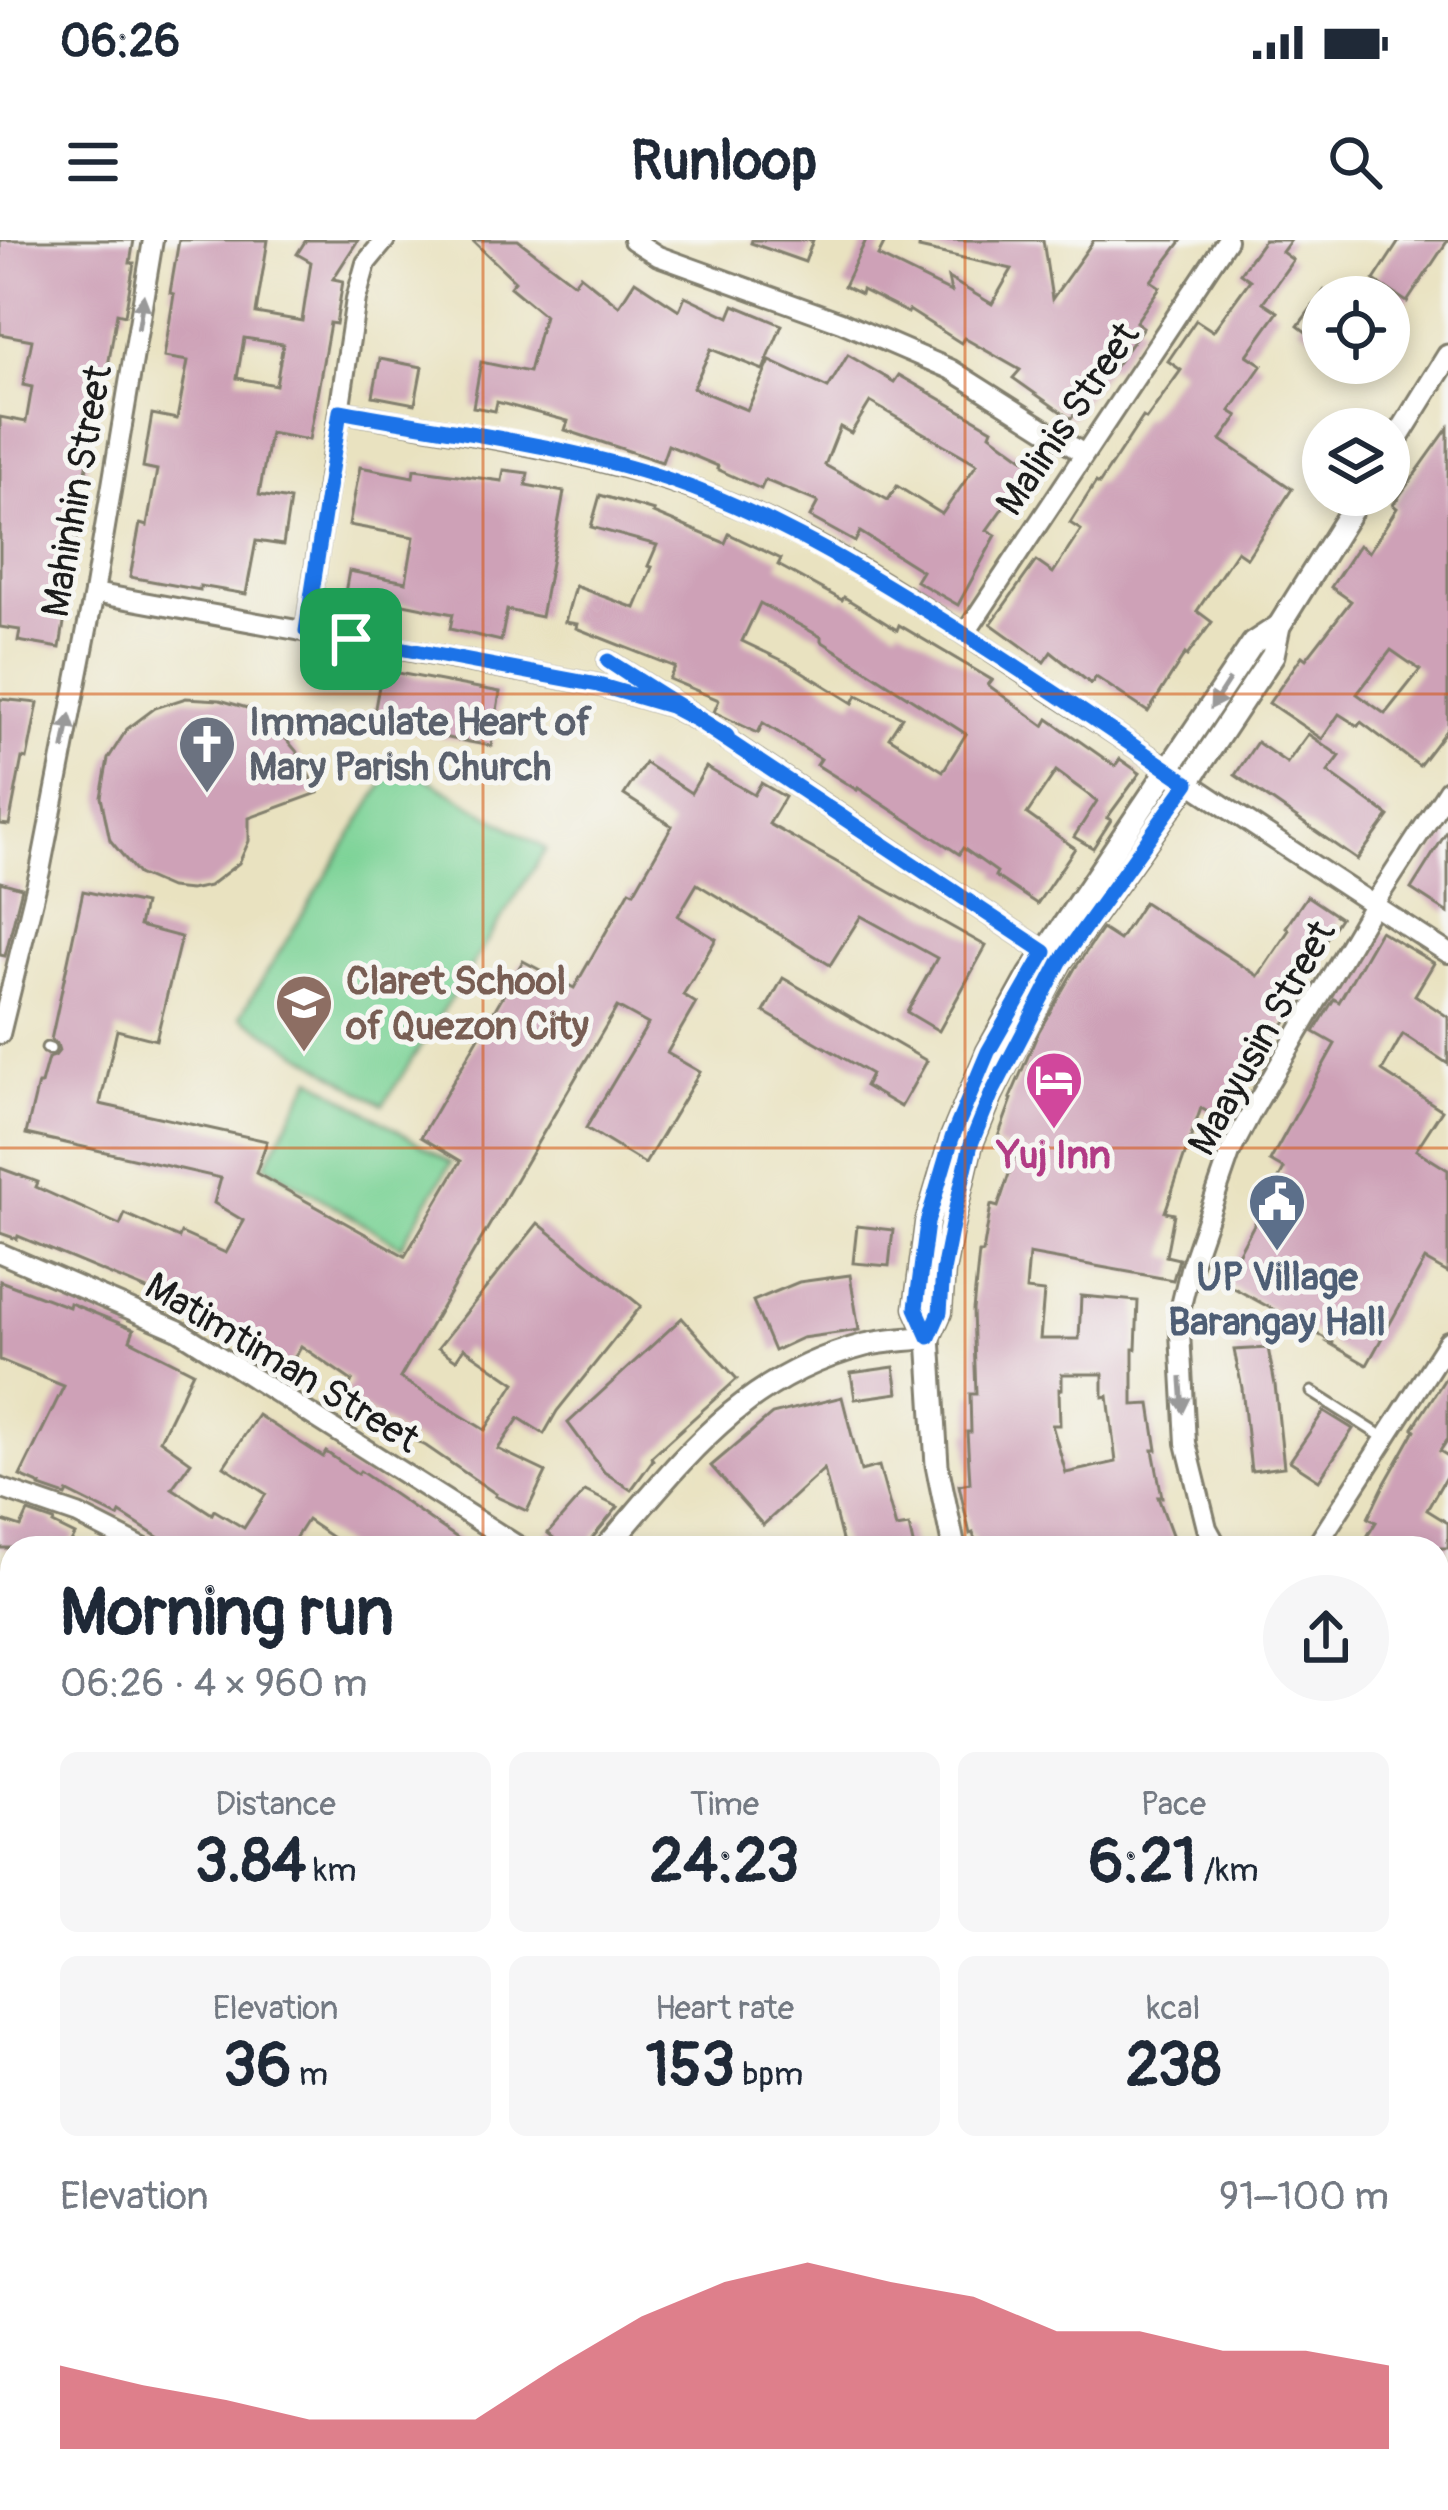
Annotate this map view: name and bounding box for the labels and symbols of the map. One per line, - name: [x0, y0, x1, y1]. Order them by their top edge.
- one-way arrow: [132, 293, 151, 330]
- street label: Malinis Street: [985, 313, 1151, 525]
- street label: Mahinhin Street: [31, 361, 123, 621]
- pin: [300, 588, 402, 690]
- one-way arrow: [1209, 677, 1231, 710]
- place label: Immaculate Heart of Mary Parish Church: [249, 698, 592, 792]
- one-way arrow: [58, 713, 77, 751]
- church icon: Immaculate Heart of Mary Parish Church: [176, 713, 238, 795]
- street label: Maayusin Street: [1177, 912, 1347, 1164]
- place label: Claret School of Quezon City: [345, 957, 589, 1051]
- school or university icon: Claret School of Quezon City: [273, 972, 335, 1054]
- hotel icon: Yuj Inn: [1023, 1049, 1085, 1131]
- place label: Yuj Inn: [995, 1131, 1111, 1180]
- public building icon: UP Village Barangay Hall: [1246, 1171, 1308, 1253]
- place label: UP Village Barangay Hall: [1168, 1253, 1386, 1347]
- street label: Matimtiman Street: [136, 1262, 428, 1464]
- one-way arrow: [1173, 1377, 1192, 1414]

